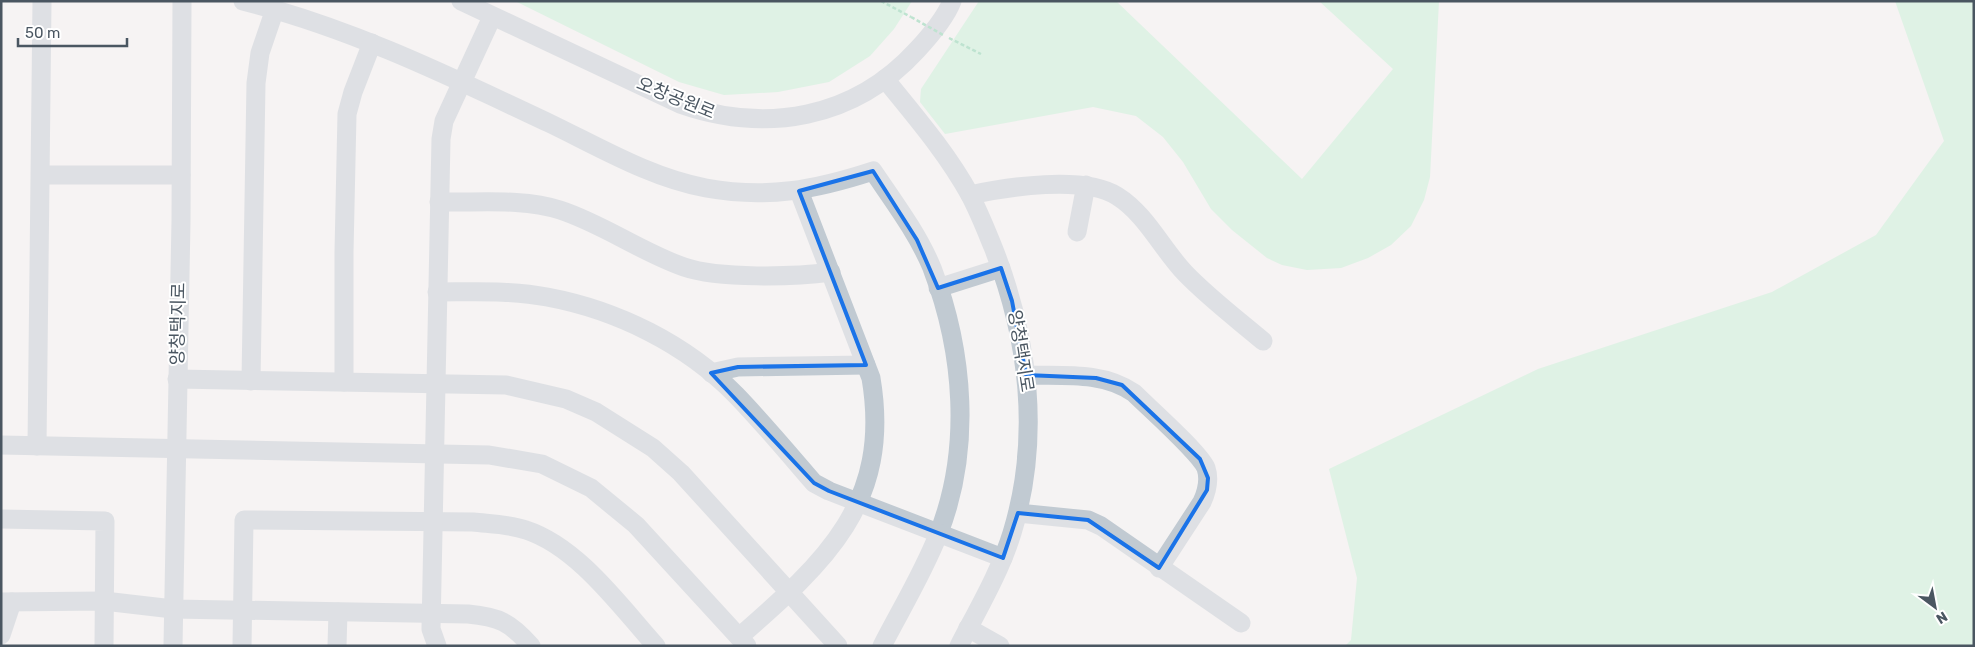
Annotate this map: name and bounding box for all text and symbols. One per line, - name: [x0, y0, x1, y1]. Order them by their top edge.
- scale bar: [18, 15, 126, 47]
- text: 50 m: [25, 24, 60, 42]
- street label: 오창공원로: [633, 72, 719, 124]
- street label: 양청택지로: [166, 282, 190, 366]
- street label: 양청택지로: [1004, 308, 1038, 394]
- north arrow: [1910, 582, 1960, 632]
- text: N: [1933, 608, 1950, 627]

